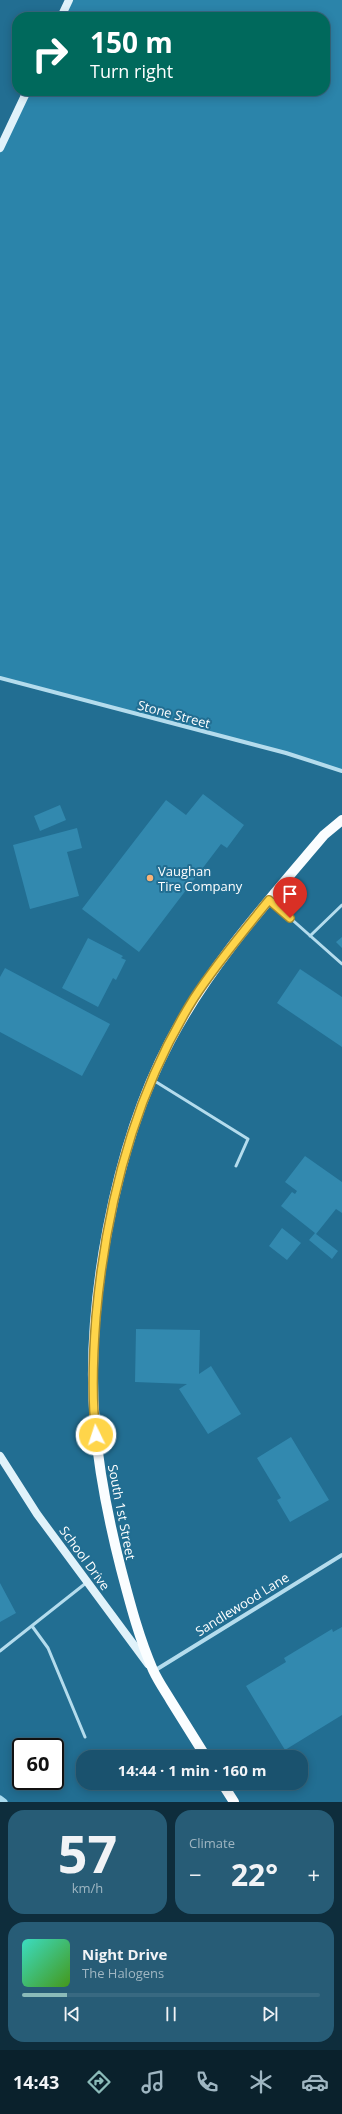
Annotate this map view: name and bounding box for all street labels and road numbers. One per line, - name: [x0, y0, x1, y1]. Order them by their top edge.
- street label: Stone Street: [136, 696, 213, 732]
- street label: South 1st Street: [104, 1463, 140, 1562]
- street label: School Drive: [56, 1522, 114, 1594]
- street label: Sandlewood Lane: [192, 1568, 292, 1640]

